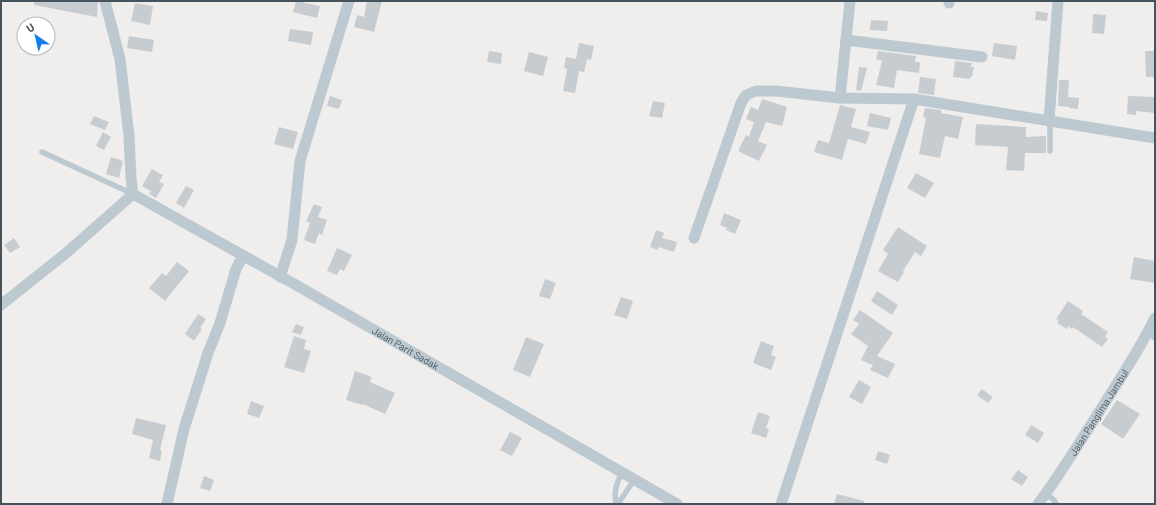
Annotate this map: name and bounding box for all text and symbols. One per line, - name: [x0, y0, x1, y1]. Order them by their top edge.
- north arrow: [16, 16, 56, 56]
- text: U: [24, 20, 37, 35]
- street label: Jalan Parit Sadak: [370, 324, 441, 372]
- street label: Jalan Panglima Jambul: [1067, 367, 1131, 458]

